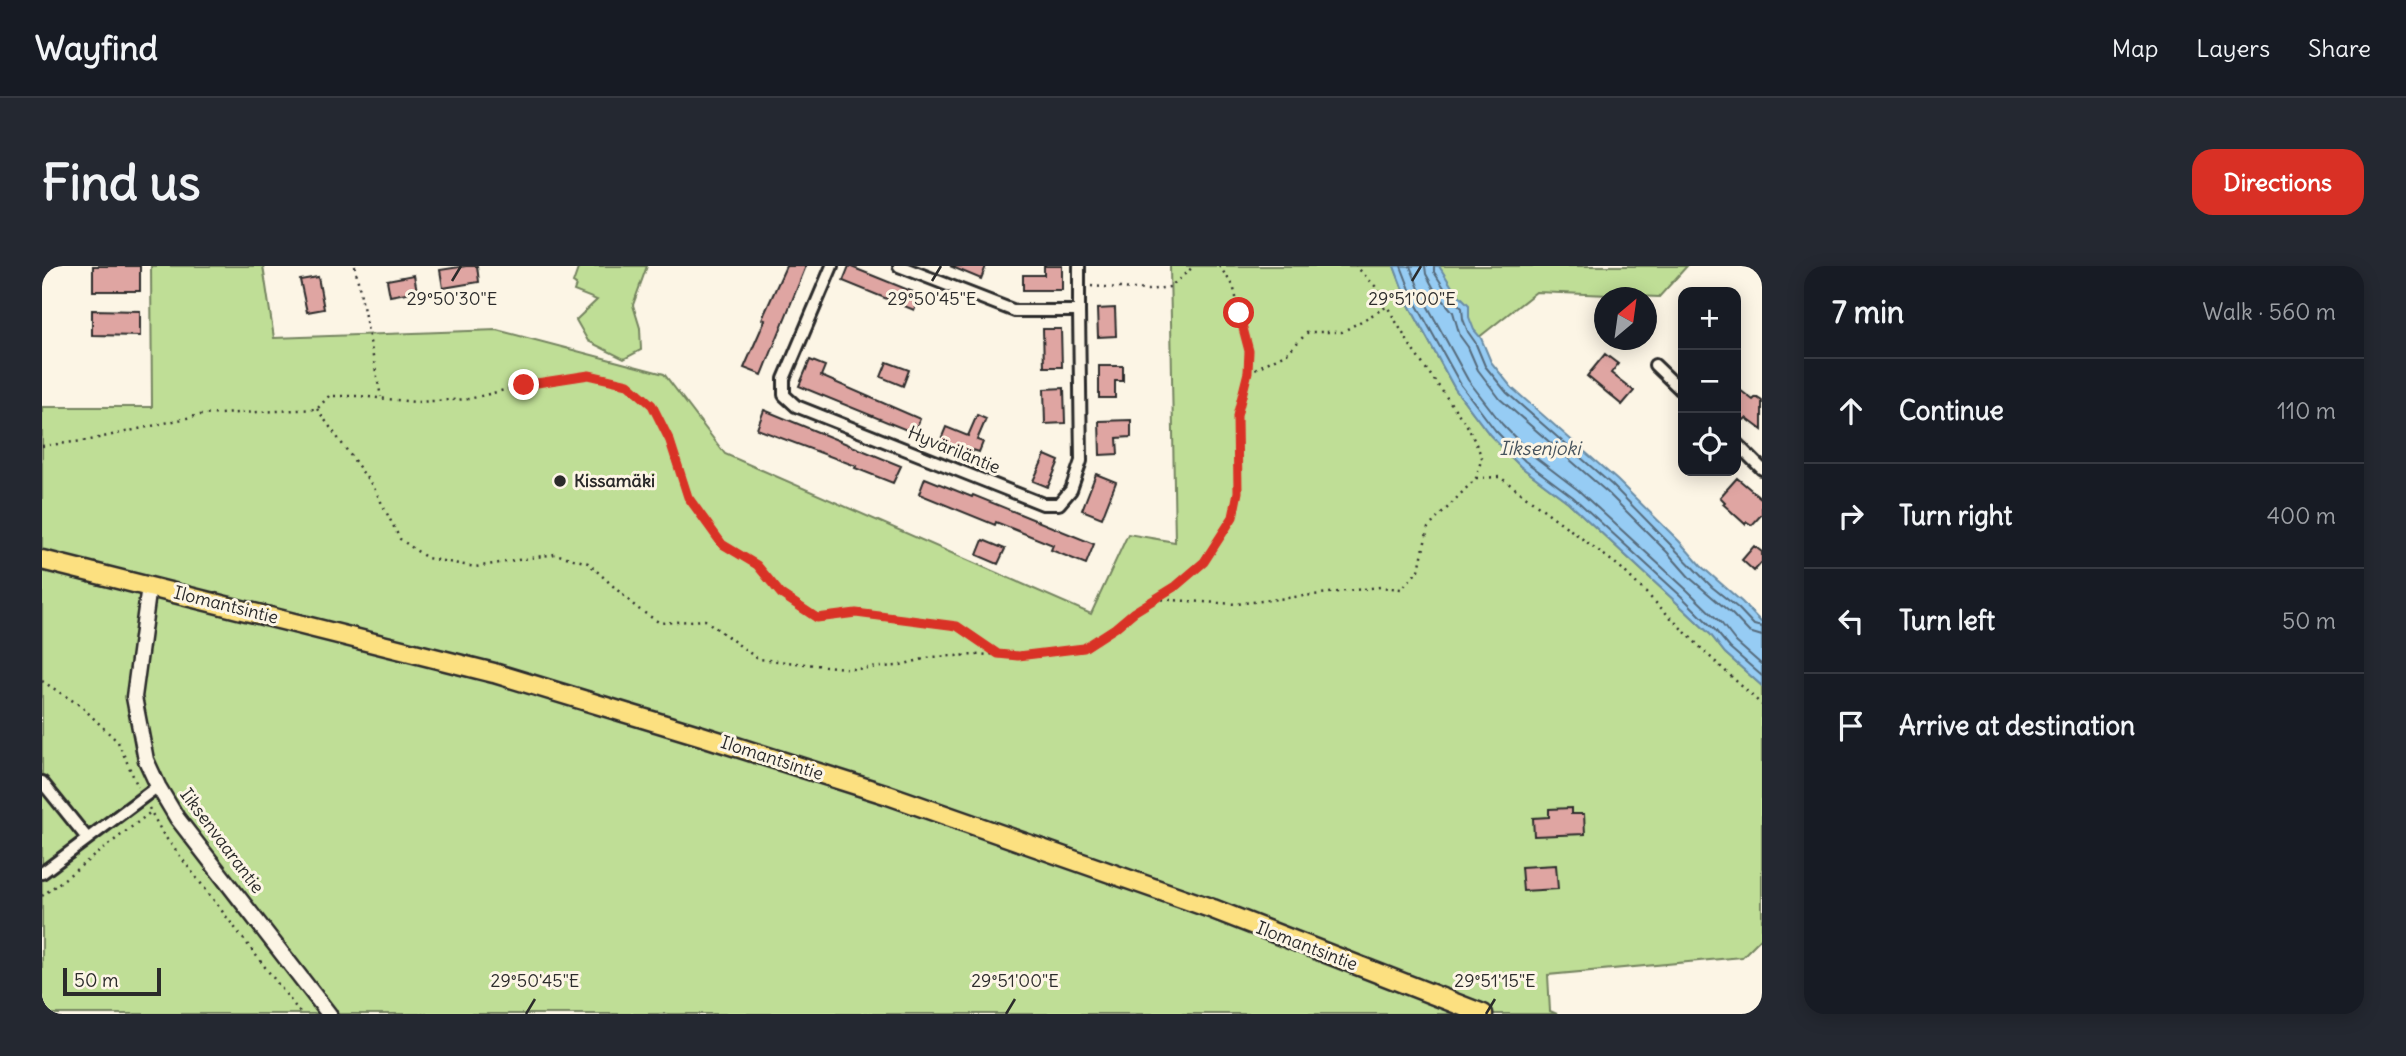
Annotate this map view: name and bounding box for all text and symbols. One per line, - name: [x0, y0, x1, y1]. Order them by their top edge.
- text: Wayfind: [35, 27, 158, 69]
- text: Map: [2112, 33, 2158, 63]
- text: Layers: [2196, 33, 2270, 63]
- text: Share: [2308, 33, 2371, 63]
- button: Directions: [2192, 149, 2364, 215]
- text: Find us: [42, 152, 200, 213]
- text: 29°50'30"E: [407, 287, 497, 310]
- text: 29°50'45"E: [888, 287, 976, 310]
- text: 29°51'00"E: [1368, 287, 1456, 310]
- north arrow: [1594, 287, 1657, 350]
- map controls: [1678, 287, 1741, 476]
- button: +: [1678, 287, 1741, 350]
- text: 7 min: [1832, 293, 1904, 331]
- route start: [1223, 297, 1254, 328]
- text: Walk · 560 m: [2203, 297, 2336, 326]
- button: −: [1678, 350, 1741, 413]
- route end: [508, 369, 539, 400]
- icon: ahead: [1832, 392, 1870, 430]
- text: Continue: [1899, 394, 2004, 427]
- text: 110 m: [2277, 396, 2336, 425]
- button: locate: [1678, 413, 1741, 476]
- street label: Hyväriläntie: [905, 421, 1004, 479]
- water label: Iiksenjoki: [1500, 436, 1583, 460]
- place label: Kissamäki: [574, 469, 655, 492]
- marker: Kissamäki: [552, 473, 568, 489]
- icon: right: [1832, 497, 1870, 535]
- text: Turn right: [1899, 499, 2012, 532]
- text: 400 m: [2267, 501, 2336, 530]
- street label: Ilomantsintie: [172, 580, 281, 629]
- icon: left: [1832, 602, 1870, 640]
- text: Turn left: [1899, 604, 1995, 637]
- text: 50 m: [2282, 606, 2336, 635]
- icon: arrive: [1832, 707, 1870, 745]
- text: Arrive at destination: [1899, 709, 2135, 742]
- street label: Ilomantsintie: [718, 730, 826, 785]
- street label: Iiksenvaarantie: [175, 784, 269, 898]
- street label: Ilomantsintie: [1253, 916, 1361, 975]
- scale bar: [63, 965, 161, 997]
- text: 50 m: [74, 968, 119, 992]
- text: 29°50'45"E: [491, 969, 579, 992]
- text: 29°51'00"E: [971, 969, 1059, 992]
- text: 29°51'15"E: [1454, 969, 1536, 992]

